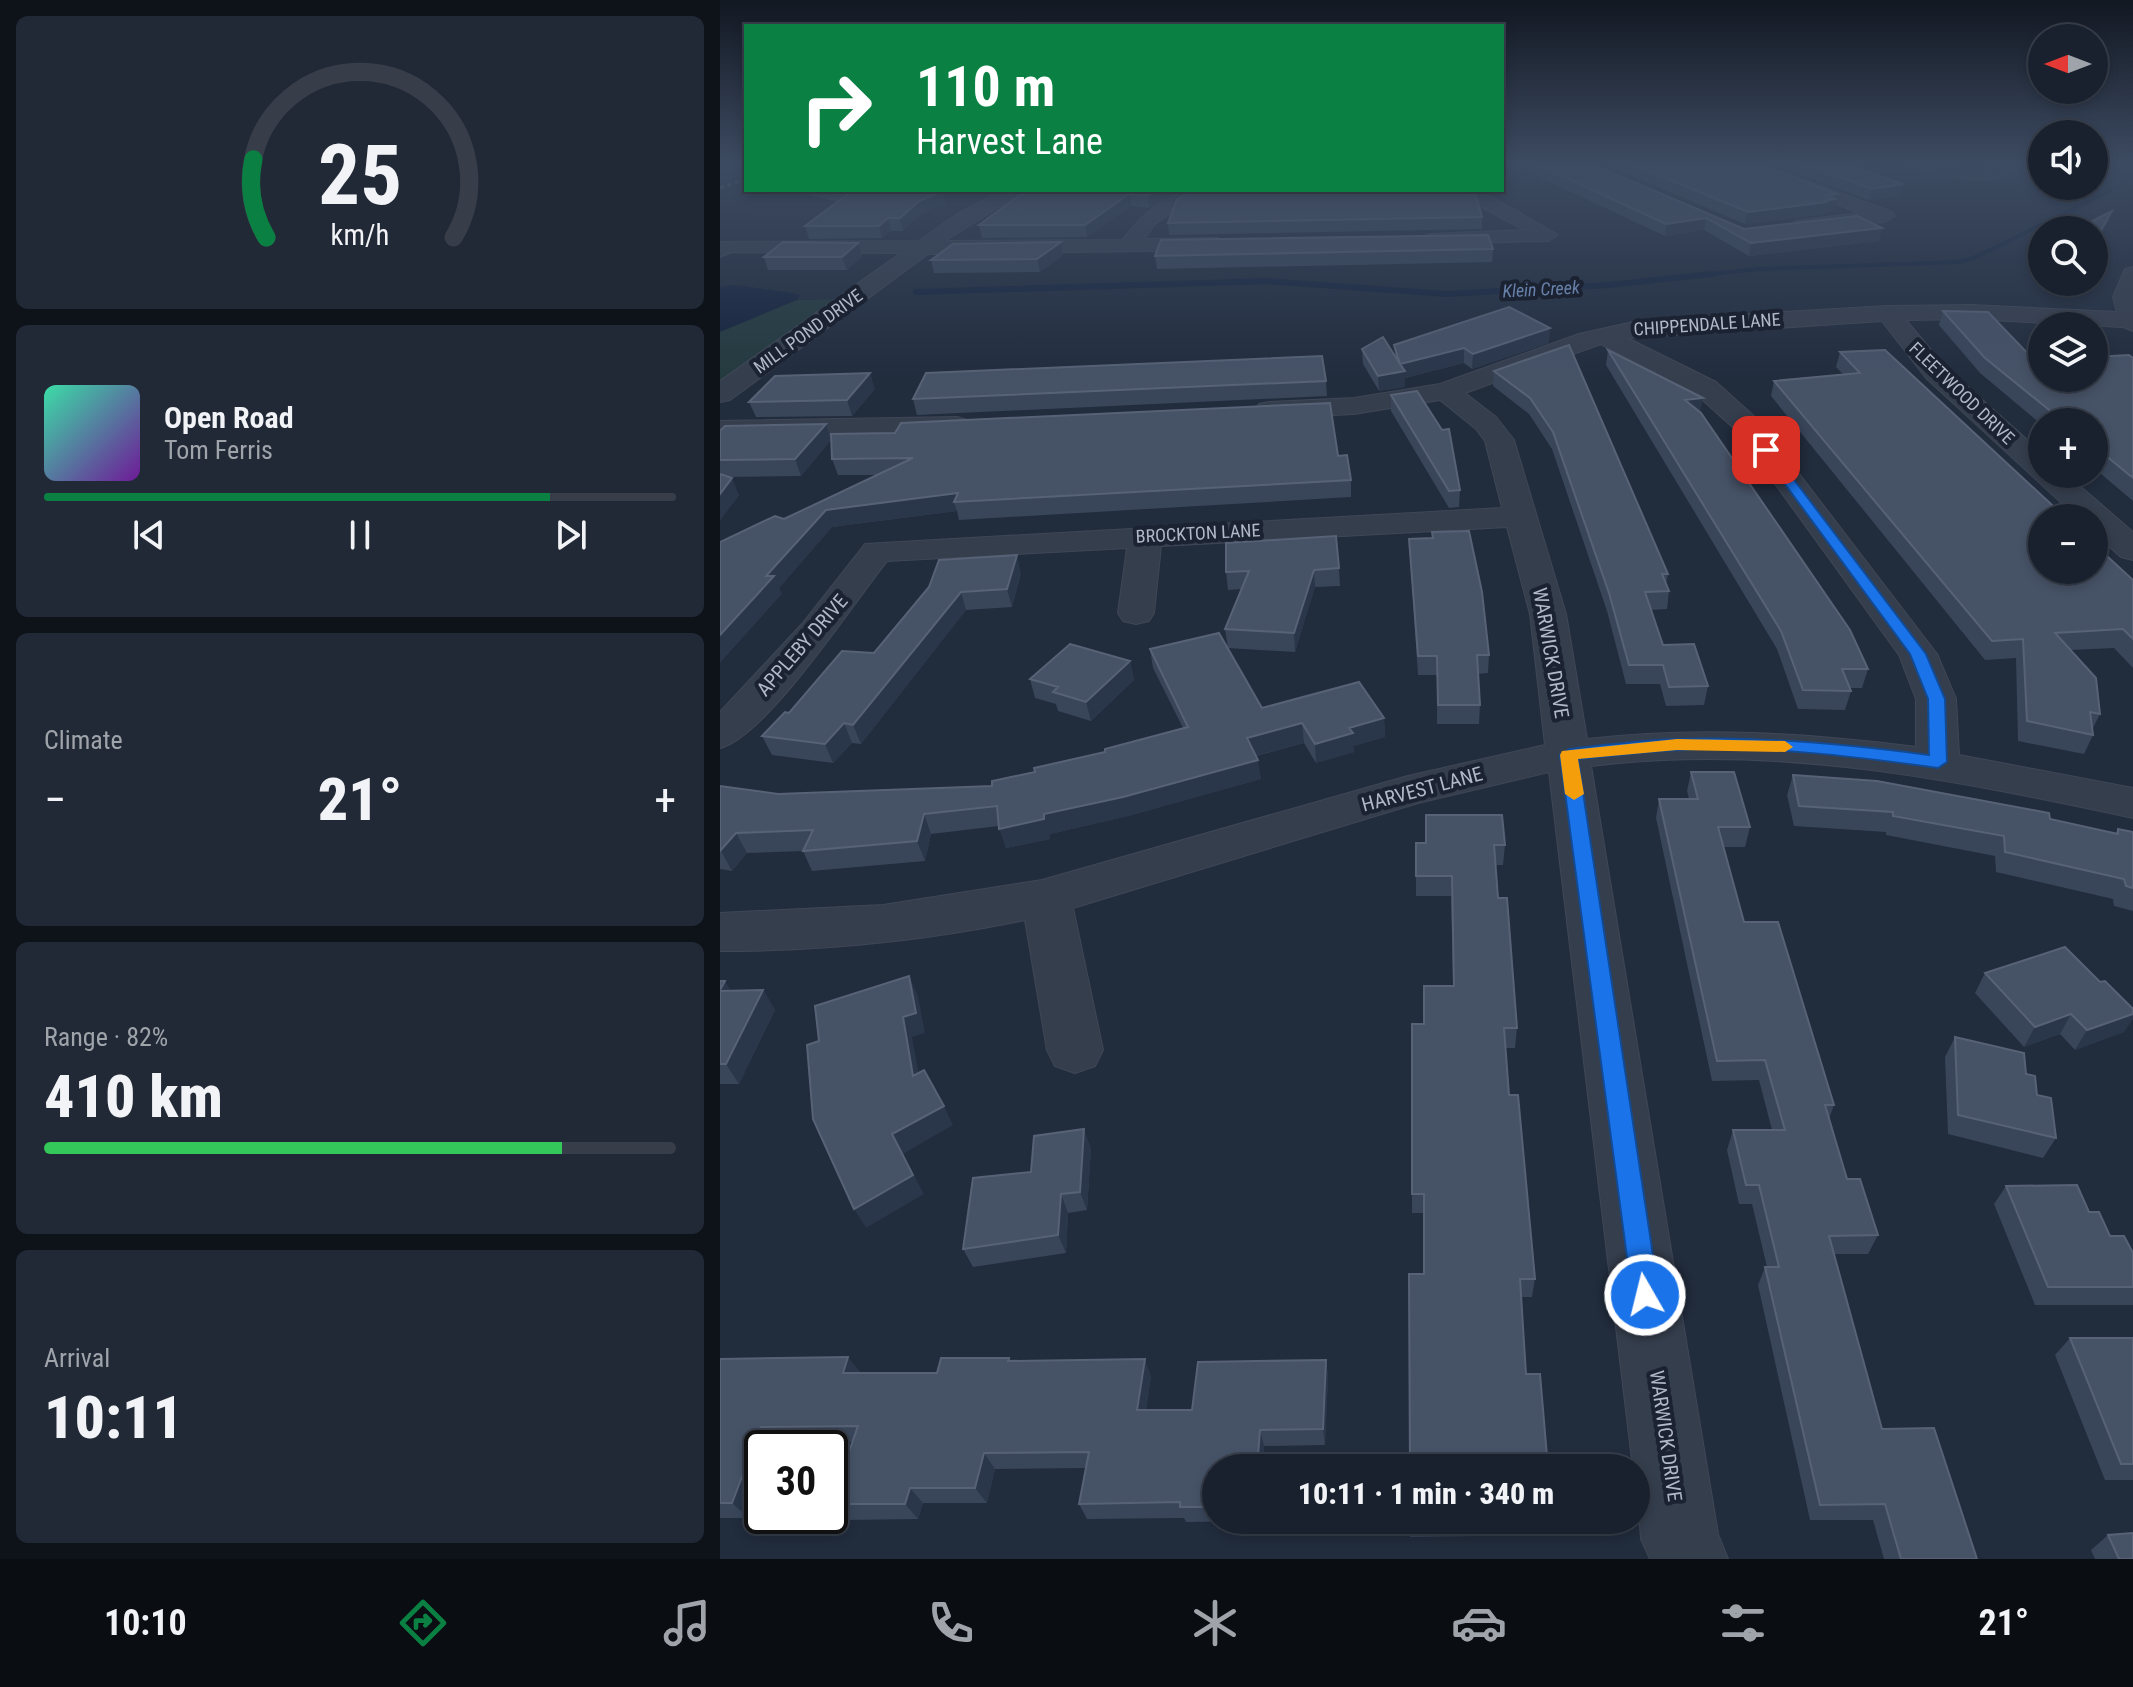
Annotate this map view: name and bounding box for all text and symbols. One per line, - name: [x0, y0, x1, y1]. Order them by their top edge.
- north arrow: [2028, 24, 2108, 104]
- map controls: [2028, 24, 2108, 584]
- text: 110 m: [916, 54, 1055, 120]
- icon: right: [784, 56, 888, 160]
- button: sound: [2028, 120, 2108, 200]
- text: Harvest Lane: [916, 121, 1103, 163]
- text: 25: [318, 127, 402, 224]
- button: search: [2028, 216, 2108, 296]
- text: km/h: [331, 218, 389, 252]
- water label: Klein Creek: [1502, 276, 1581, 302]
- street label: MILL POND DRIVE: [750, 285, 866, 377]
- street label: CHIPPENDALE LANE: [1633, 308, 1781, 340]
- button: layers: [2028, 312, 2108, 392]
- street label: FLEETWOOD DRIVE: [1905, 338, 2019, 448]
- text: Open Road: [164, 400, 294, 435]
- button: +: [2028, 408, 2108, 488]
- pin: [1732, 416, 1800, 484]
- icon: arrive: [1744, 428, 1788, 472]
- text: Tom Ferris: [164, 435, 273, 465]
- button: −: [2028, 504, 2108, 584]
- icon: previous: [127, 513, 171, 557]
- icon: pause: [338, 513, 382, 557]
- icon: next: [549, 513, 593, 557]
- street label: BROCKTON LANE: [1135, 519, 1261, 547]
- street label: WARWICK DRIVE: [1528, 586, 1574, 720]
- street label: APPLEBY DRIVE: [751, 589, 853, 701]
- text: Climate: [44, 725, 123, 755]
- street label: HARVEST LANE: [1359, 761, 1485, 817]
- text: 21°: [318, 764, 402, 835]
- text: −: [44, 774, 66, 826]
- text: +: [654, 774, 676, 826]
- text: Range · 82%: [44, 1022, 168, 1052]
- text: 410 km: [44, 1061, 223, 1132]
- position arrow: [1603, 1253, 1687, 1337]
- text: Arrival: [44, 1343, 110, 1373]
- street label: WARWICK DRIVE: [1645, 1369, 1687, 1503]
- text: 10:11: [44, 1382, 183, 1453]
- speed limit sign: 30: [744, 1430, 848, 1534]
- text: 10:11 · 1 min · 340 m: [1298, 1476, 1554, 1511]
- icon: directions: [395, 1595, 451, 1651]
- icon: music: [659, 1595, 715, 1651]
- icon: phone: [923, 1595, 979, 1651]
- icon: climate: [1187, 1595, 1243, 1651]
- icon: car: [1451, 1595, 1507, 1651]
- icon: filters: [1715, 1595, 1771, 1651]
- text: 10:10: [104, 1602, 187, 1644]
- text: 21°: [1979, 1602, 2029, 1644]

